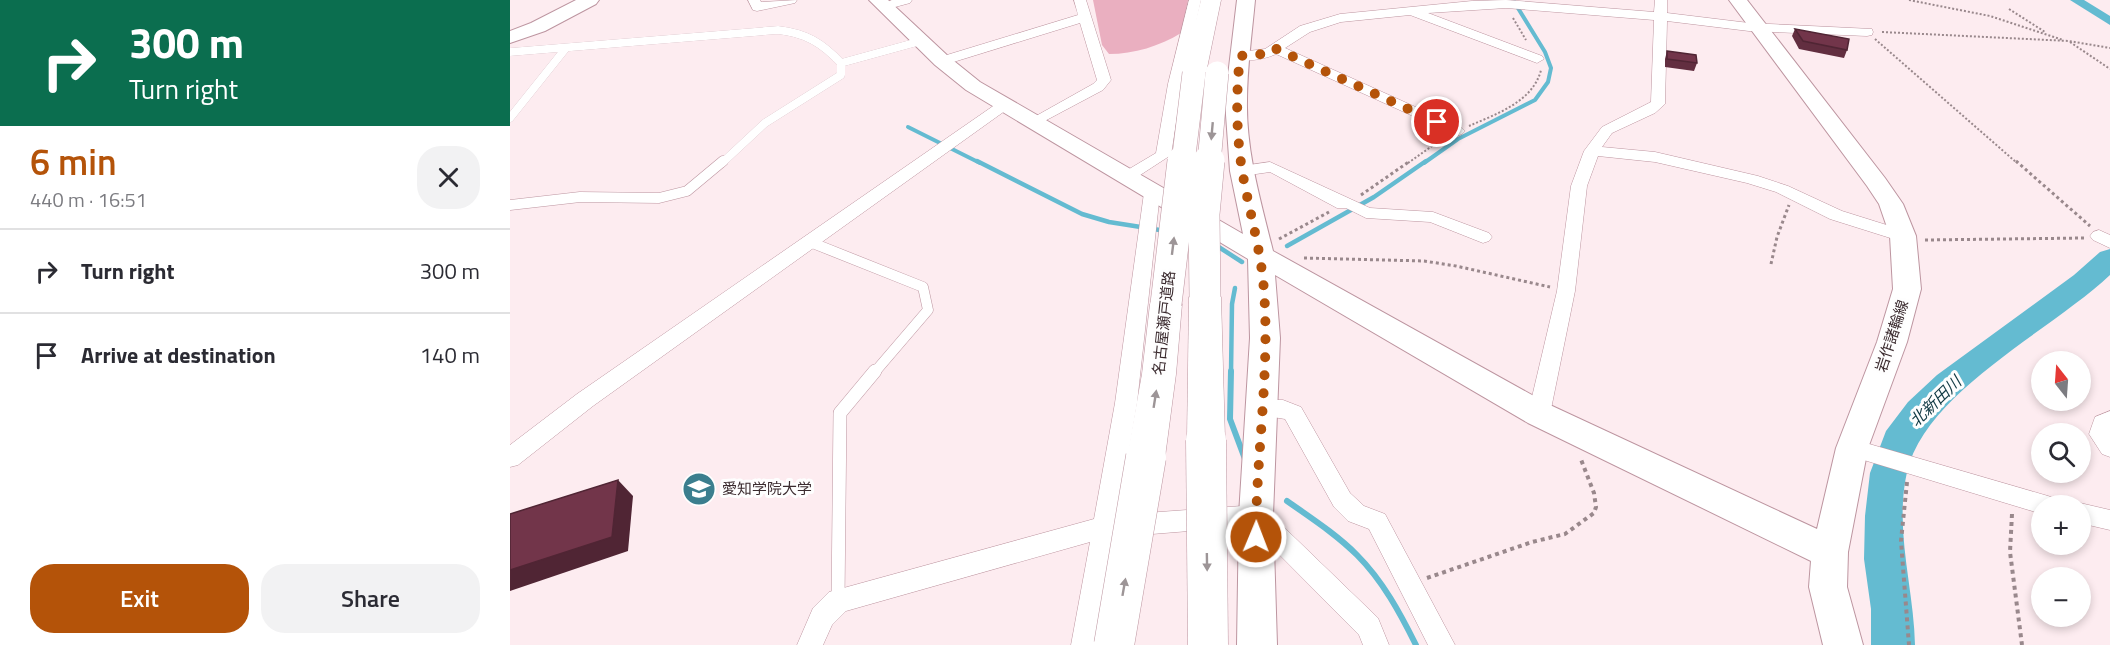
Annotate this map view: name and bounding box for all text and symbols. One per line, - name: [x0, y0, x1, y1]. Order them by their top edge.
- text: 300 m: [129, 10, 244, 74]
- icon: right: [30, 24, 108, 102]
- text: Turn right: [129, 68, 238, 109]
- pin: [1411, 96, 1462, 147]
- icon: arrive: [1420, 105, 1453, 138]
- one-way arrow: [1208, 122, 1217, 141]
- text: 6 min: [30, 134, 117, 189]
- button: close: [417, 146, 480, 209]
- text: 440 m · 16:51: [30, 184, 147, 215]
- one-way arrow: [1168, 237, 1177, 256]
- text: Turn right: [81, 254, 175, 288]
- text: 300 m: [420, 254, 480, 288]
- icon: right: [30, 255, 63, 288]
- street label: 名古屋瀬戸道路: [1147, 270, 1180, 376]
- street label: 岩作諸輪線: [1869, 297, 1914, 375]
- text: Arrive at destination: [81, 338, 276, 372]
- text: 140 m: [420, 338, 480, 372]
- icon: arrive: [30, 339, 63, 372]
- north arrow: [2031, 351, 2091, 411]
- map controls: [2031, 351, 2091, 627]
- water label: 北新田川: [1904, 369, 1968, 432]
- one-way arrow: [1151, 389, 1160, 408]
- button: search: [2031, 423, 2091, 483]
- school or university icon: 愛知学院大学: [681, 471, 717, 507]
- place label: 愛知学院大学: [722, 477, 812, 500]
- button: +: [2031, 495, 2091, 555]
- position arrow: [1224, 505, 1288, 569]
- one-way arrow: [1203, 552, 1212, 571]
- button: Exit: [30, 564, 249, 633]
- button: Share: [261, 564, 480, 633]
- button: −: [2031, 567, 2091, 627]
- one-way arrow: [1120, 578, 1129, 597]

